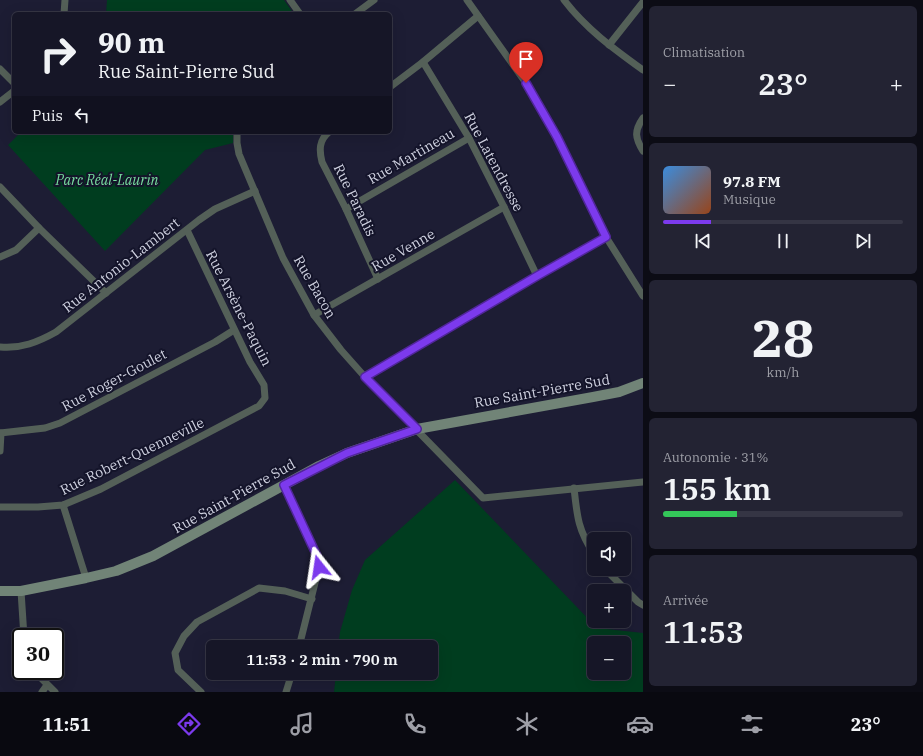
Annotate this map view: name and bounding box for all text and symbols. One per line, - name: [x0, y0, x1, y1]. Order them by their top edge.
- text: 90 m: [98, 24, 165, 61]
- icon: right: [32, 28, 84, 80]
- pin: [509, 42, 543, 83]
- text: Climatisation: [663, 44, 745, 61]
- icon: arrive: [515, 48, 537, 70]
- text: Rue Saint-Pierre Sud: [98, 60, 275, 83]
- text: 23°: [758, 64, 808, 103]
- text: −: [663, 69, 676, 98]
- text: +: [890, 69, 903, 98]
- icon: left: [71, 104, 93, 126]
- text: Puis: [32, 106, 63, 125]
- street label: Rue Latendresse: [460, 110, 528, 214]
- street label: Rue Martineau: [364, 124, 458, 188]
- street label: Rue Paradis: [330, 161, 380, 239]
- park label: Parc Réal-Laurin: [54, 171, 159, 189]
- text: 97.8 FM: [723, 172, 781, 191]
- text: Musique: [723, 191, 776, 208]
- street label: Rue Antonio-Lambert: [59, 214, 183, 316]
- street label: Rue Venne: [368, 225, 438, 275]
- icon: previous: [692, 230, 714, 252]
- icon: pause: [772, 230, 794, 252]
- icon: next: [852, 230, 874, 252]
- street label: Rue Arsène-Paquin: [202, 247, 276, 369]
- street label: Rue Bacon: [290, 252, 340, 322]
- text: 28: [752, 304, 814, 371]
- street label: Rue Roger-Goulet: [59, 345, 169, 415]
- text: km/h: [767, 364, 799, 381]
- street label: Rue Saint-Pierre Sud: [473, 370, 612, 412]
- street label: Rue Robert-Quenneville: [57, 413, 207, 499]
- text: Autonomie · 31%: [663, 449, 768, 466]
- street label: Rue Saint-Pierre Sud: [170, 455, 299, 537]
- text: 155 km: [663, 469, 771, 508]
- map controls: [587, 532, 631, 680]
- button: sound: [587, 532, 631, 576]
- position arrow: [298, 546, 340, 588]
- button: +: [587, 584, 631, 628]
- text: Arrivée: [663, 592, 708, 609]
- text: 11:53: [663, 612, 744, 651]
- speed limit sign: 30: [12, 628, 64, 680]
- button: −: [587, 636, 631, 680]
- text: 11:53 · 2 min · 790 m: [246, 650, 398, 669]
- icon: directions: [175, 710, 203, 738]
- icon: music: [288, 710, 316, 738]
- icon: phone: [401, 710, 429, 738]
- icon: climate: [513, 710, 541, 738]
- icon: car: [626, 710, 654, 738]
- icon: filters: [738, 710, 766, 738]
- text: 11:51: [42, 713, 91, 736]
- text: 23°: [851, 713, 881, 736]

